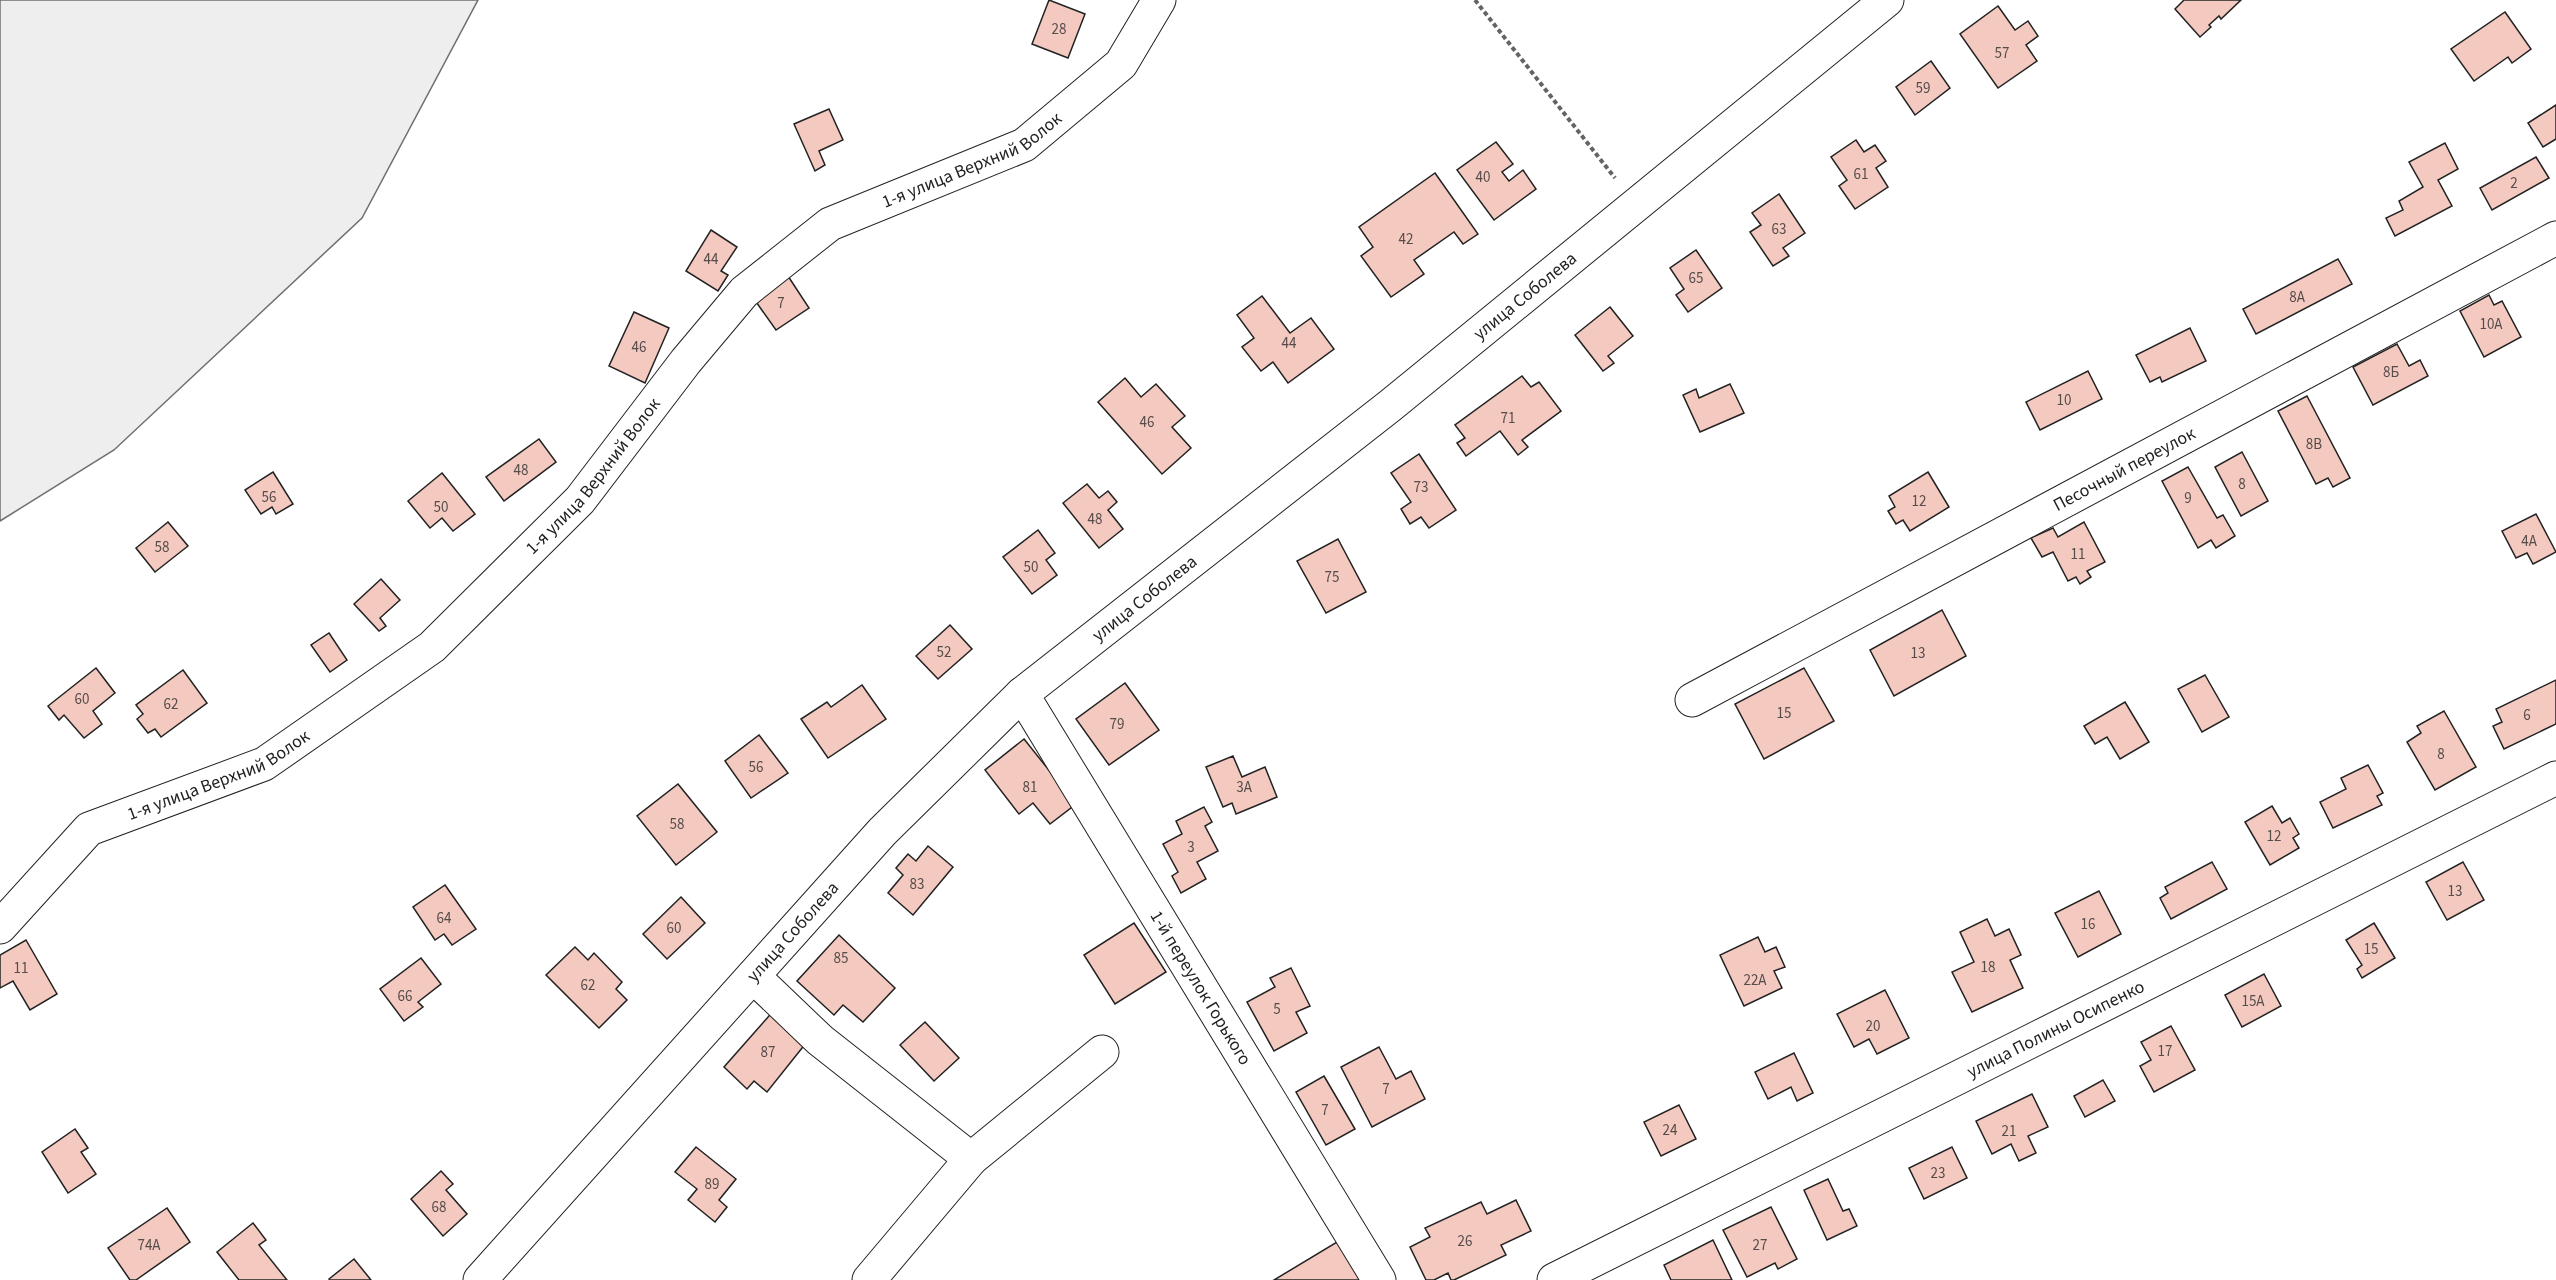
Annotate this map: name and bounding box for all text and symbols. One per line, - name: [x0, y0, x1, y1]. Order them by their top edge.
- house number: 28: [1052, 19, 1066, 40]
- house number: 57: [1995, 43, 2009, 64]
- house number: 59: [1916, 78, 1930, 99]
- street label: 1-я улица Верхний Волок: [878, 106, 1067, 214]
- house number: 61: [1854, 164, 1868, 185]
- house number: 40: [1476, 167, 1490, 188]
- house number: 2: [2510, 173, 2518, 194]
- house number: 63: [1772, 219, 1786, 240]
- house number: 42: [1399, 229, 1413, 250]
- street label: улица Соболева: [1468, 246, 1582, 346]
- house number: 44: [704, 249, 719, 270]
- house number: 65: [1689, 268, 1703, 289]
- house number: 8А: [2289, 287, 2306, 308]
- house number: 7: [777, 293, 785, 314]
- house number: 10А: [2479, 314, 2503, 335]
- house number: 44: [1282, 333, 1297, 354]
- house number: 46: [632, 337, 646, 358]
- house number: 8Б: [2383, 362, 2399, 383]
- house number: 10: [2057, 390, 2071, 411]
- street label: 1-я улица Верхний Волок: [520, 392, 666, 560]
- house number: 71: [1501, 408, 1515, 429]
- house number: 46: [1140, 412, 1154, 433]
- street label: Песочный переулок: [2049, 421, 2200, 517]
- house number: 8В: [2306, 434, 2322, 455]
- house number: 48: [514, 460, 528, 481]
- house number: 8: [2238, 474, 2246, 495]
- house number: 73: [1414, 477, 1428, 498]
- house number: 56: [262, 487, 276, 508]
- house number: 9: [2184, 488, 2192, 509]
- house number: 12: [1912, 491, 1926, 512]
- house number: 50: [434, 497, 448, 518]
- house number: 48: [1088, 509, 1102, 530]
- house number: 4А: [2521, 531, 2538, 552]
- house number: 58: [155, 537, 169, 558]
- house number: 11: [2071, 544, 2085, 565]
- street label: улица Соболева: [1087, 549, 1202, 647]
- house number: 50: [1024, 557, 1038, 578]
- house number: 75: [1325, 567, 1339, 588]
- house number: 52: [937, 642, 951, 663]
- house number: 13: [1911, 643, 1925, 664]
- house number: 60: [75, 689, 89, 710]
- house number: 62: [164, 694, 178, 715]
- house number: 15: [1777, 703, 1791, 724]
- house number: 6: [2523, 705, 2531, 726]
- house number: 79: [1110, 714, 1124, 735]
- street label: 1-я улица Верхний Волок: [124, 723, 315, 826]
- house number: 8: [2437, 744, 2445, 765]
- house number: 56: [749, 757, 763, 778]
- house number: 81: [1023, 777, 1037, 798]
- house number: 3А: [1236, 777, 1253, 798]
- house number: 58: [670, 814, 684, 835]
- house number: 12: [2267, 826, 2281, 847]
- house number: 3: [1187, 837, 1195, 858]
- house number: 83: [910, 874, 924, 895]
- street label: улица Соболева: [741, 876, 844, 987]
- house number: 13: [2448, 881, 2462, 902]
- street label: 1-й переулок Горького: [1144, 906, 1258, 1070]
- house number: 64: [437, 908, 452, 929]
- house number: 16: [2081, 914, 2095, 935]
- house number: 60: [667, 918, 681, 939]
- house number: 15: [2364, 939, 2378, 960]
- house number: 85: [834, 948, 848, 969]
- house number: 18: [1981, 957, 1995, 978]
- house number: 11: [14, 958, 28, 979]
- house number: 22А: [1743, 970, 1767, 991]
- street label: улица Полины Осипенко: [1963, 974, 2149, 1084]
- house number: 62: [581, 975, 595, 996]
- house number: 66: [398, 986, 412, 1007]
- house number: 15А: [2241, 991, 2265, 1012]
- house number: 5: [1273, 999, 1281, 1020]
- house number: 20: [1866, 1016, 1880, 1037]
- house number: 17: [2158, 1041, 2172, 1062]
- house number: 87: [761, 1042, 775, 1063]
- house number: 7: [1382, 1079, 1390, 1100]
- house number: 7: [1321, 1100, 1329, 1121]
- house number: 24: [1663, 1120, 1678, 1141]
- house number: 21: [2002, 1121, 2016, 1142]
- house number: 23: [1931, 1163, 1945, 1184]
- house number: 89: [705, 1174, 719, 1195]
- house number: 68: [432, 1197, 446, 1218]
- house number: 26: [1458, 1231, 1472, 1252]
- house number: 74А: [137, 1235, 161, 1256]
- house number: 27: [1753, 1235, 1767, 1256]

